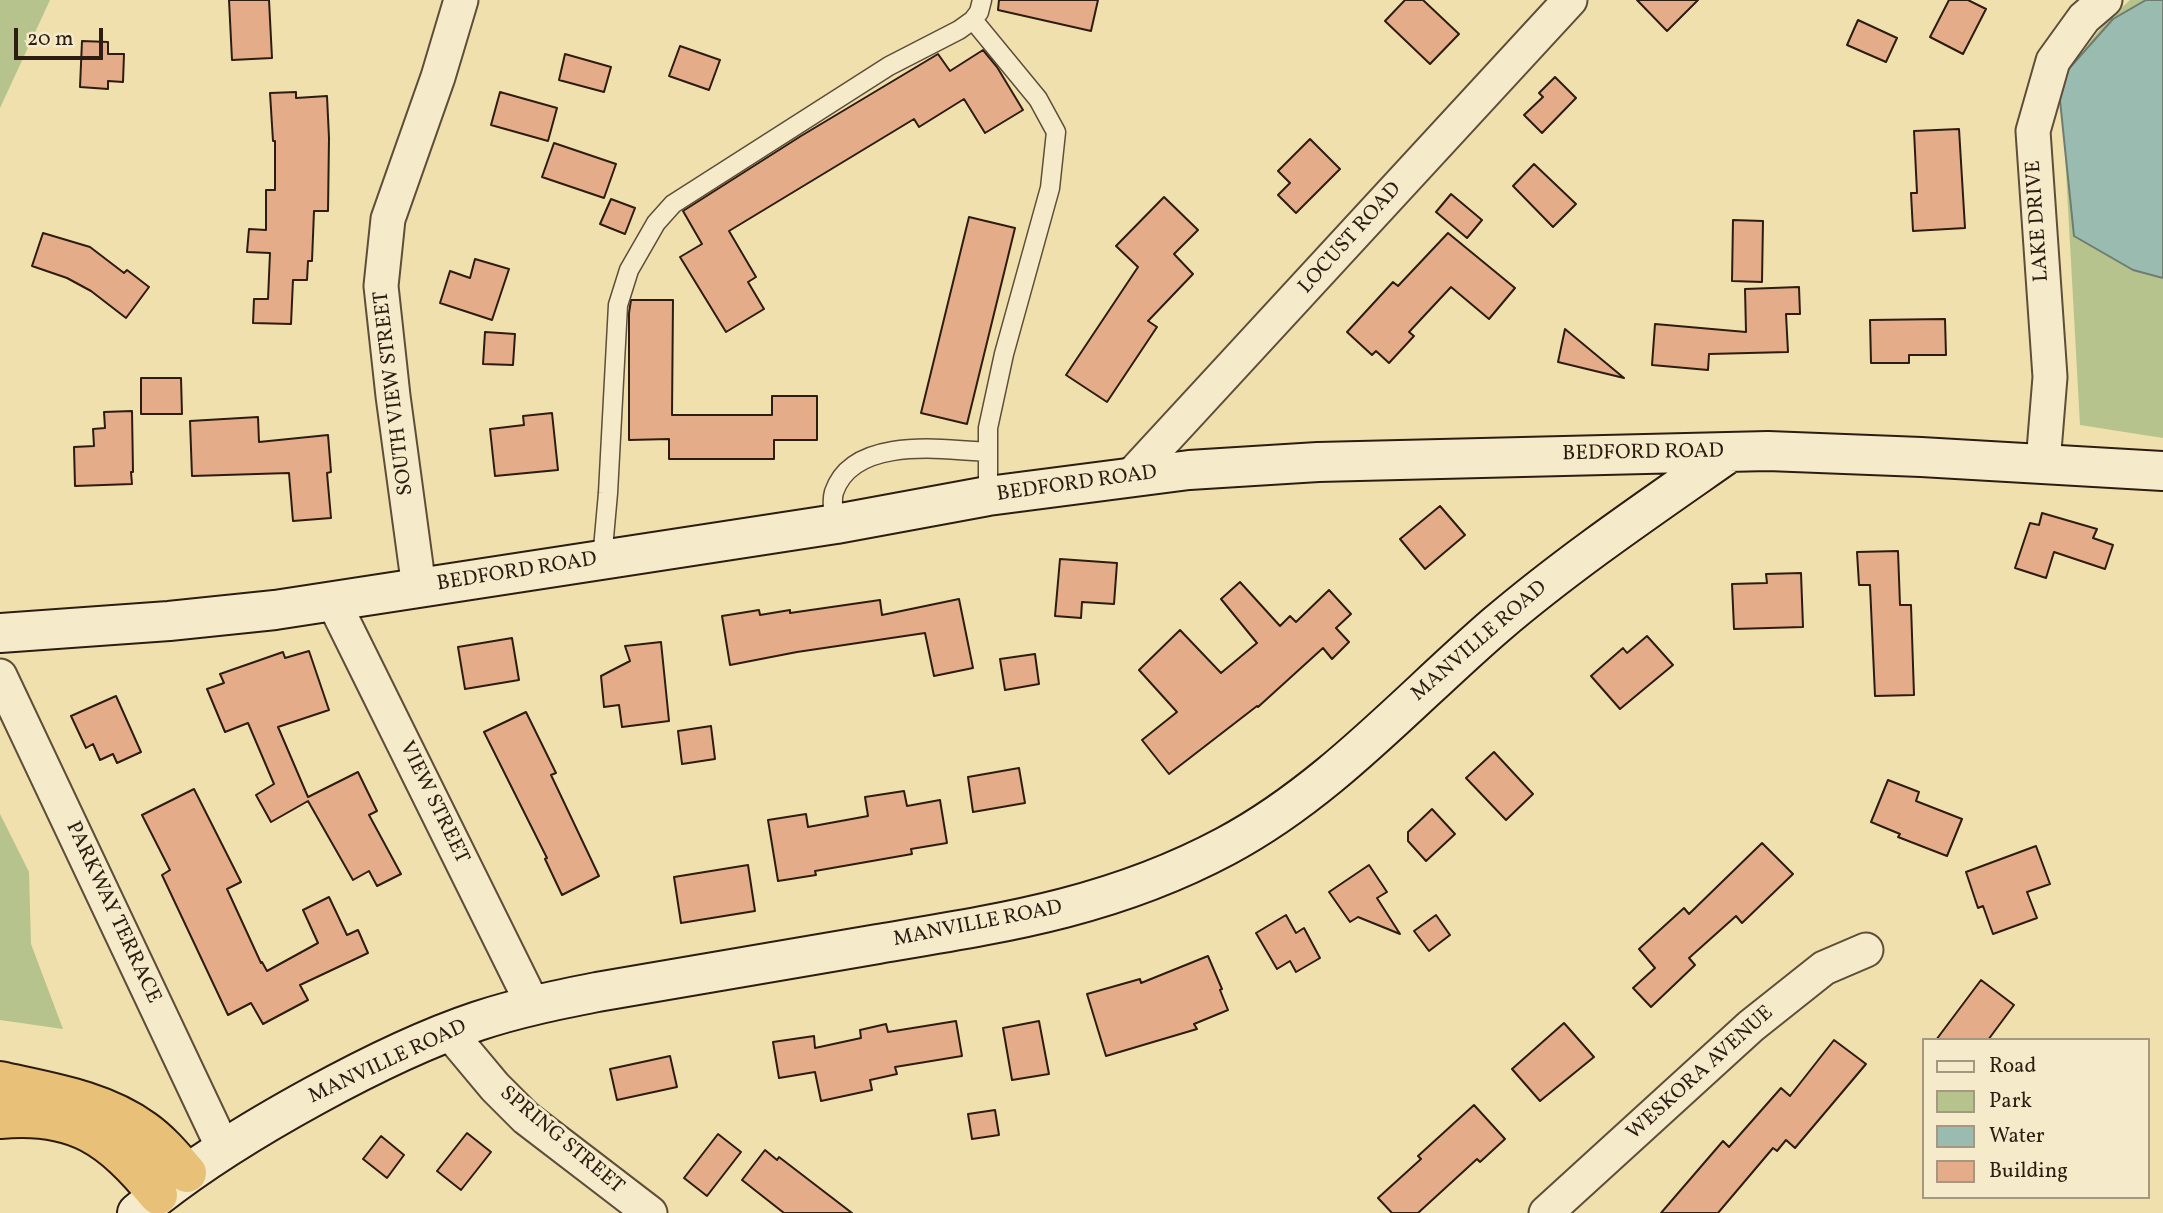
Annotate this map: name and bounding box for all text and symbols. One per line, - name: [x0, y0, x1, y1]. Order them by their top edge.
- scale bar: [18, 14, 107, 58]
- text: 20 m: [27, 25, 73, 54]
- street label: LAKE DRIVE: [2022, 159, 2056, 283]
- street label: LOCUST ROAD: [1294, 178, 1408, 300]
- street label: SOUTH VIEW STREET: [370, 289, 420, 497]
- street label: BEDFORD ROAD: [1562, 440, 1724, 468]
- street label: BEDFORD ROAD: [995, 461, 1159, 509]
- street label: BEDFORD ROAD: [435, 548, 599, 598]
- street label: MANVILLE ROAD: [1407, 576, 1553, 708]
- street label: VIEW STREET: [393, 738, 473, 868]
- street label: PARKWAY TERRACE: [59, 818, 165, 1008]
- street label: MANVILLE ROAD: [891, 896, 1065, 954]
- street label: WESKORA AVENUE: [1622, 1002, 1780, 1146]
- street label: MANVILLE ROAD: [305, 1015, 471, 1111]
- legend: [1922, 1038, 2149, 1199]
- text: Road: [1989, 1052, 2036, 1081]
- street label: SPRING STREET: [494, 1082, 628, 1200]
- text: Park: [1989, 1087, 2032, 1116]
- text: Water: [1989, 1122, 2045, 1151]
- text: Building: [1989, 1157, 2068, 1186]

